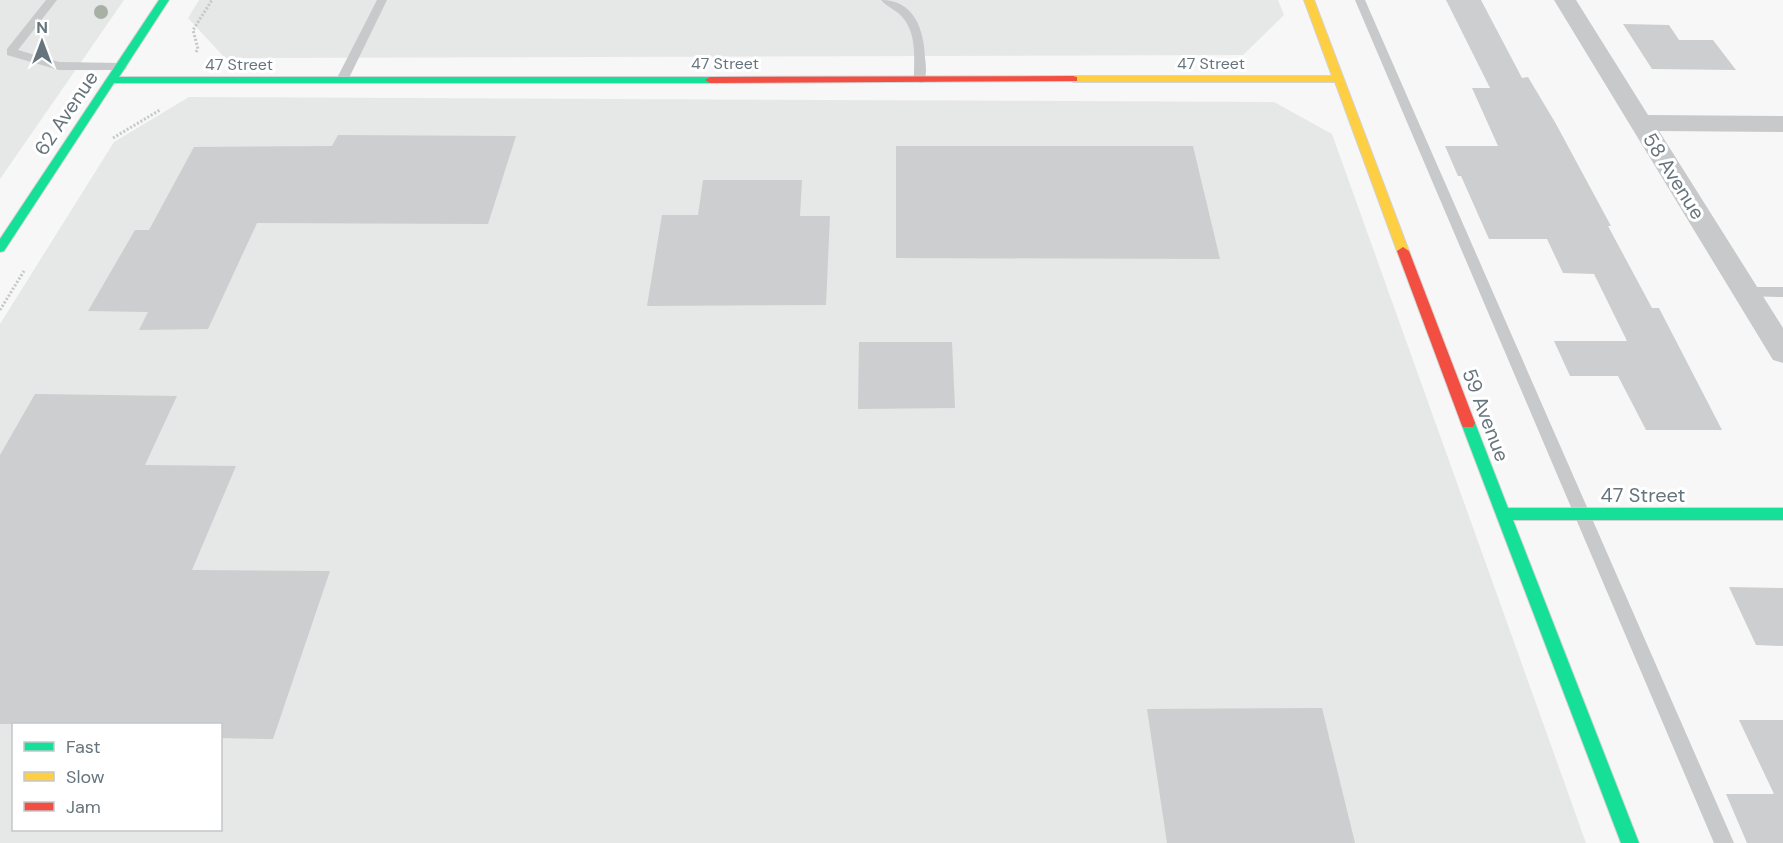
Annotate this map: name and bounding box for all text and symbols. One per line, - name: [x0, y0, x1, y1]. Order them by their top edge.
- north arrow: [12, 12, 72, 72]
- text: N: [36, 17, 48, 38]
- street label: 47 Street: [691, 53, 759, 74]
- street label: 47 Street: [1177, 53, 1245, 74]
- street label: 47 Street: [205, 54, 273, 75]
- street label: 62 Avenue: [28, 66, 104, 160]
- street label: 58 Avenue: [1637, 128, 1711, 224]
- street label: 59 Avenue: [1456, 365, 1516, 465]
- street label: 47 Street: [1601, 482, 1686, 508]
- legend: [12, 723, 222, 831]
- text: Fast: [66, 735, 101, 759]
- text: Slow: [66, 765, 105, 789]
- text: Jam: [66, 795, 101, 819]

